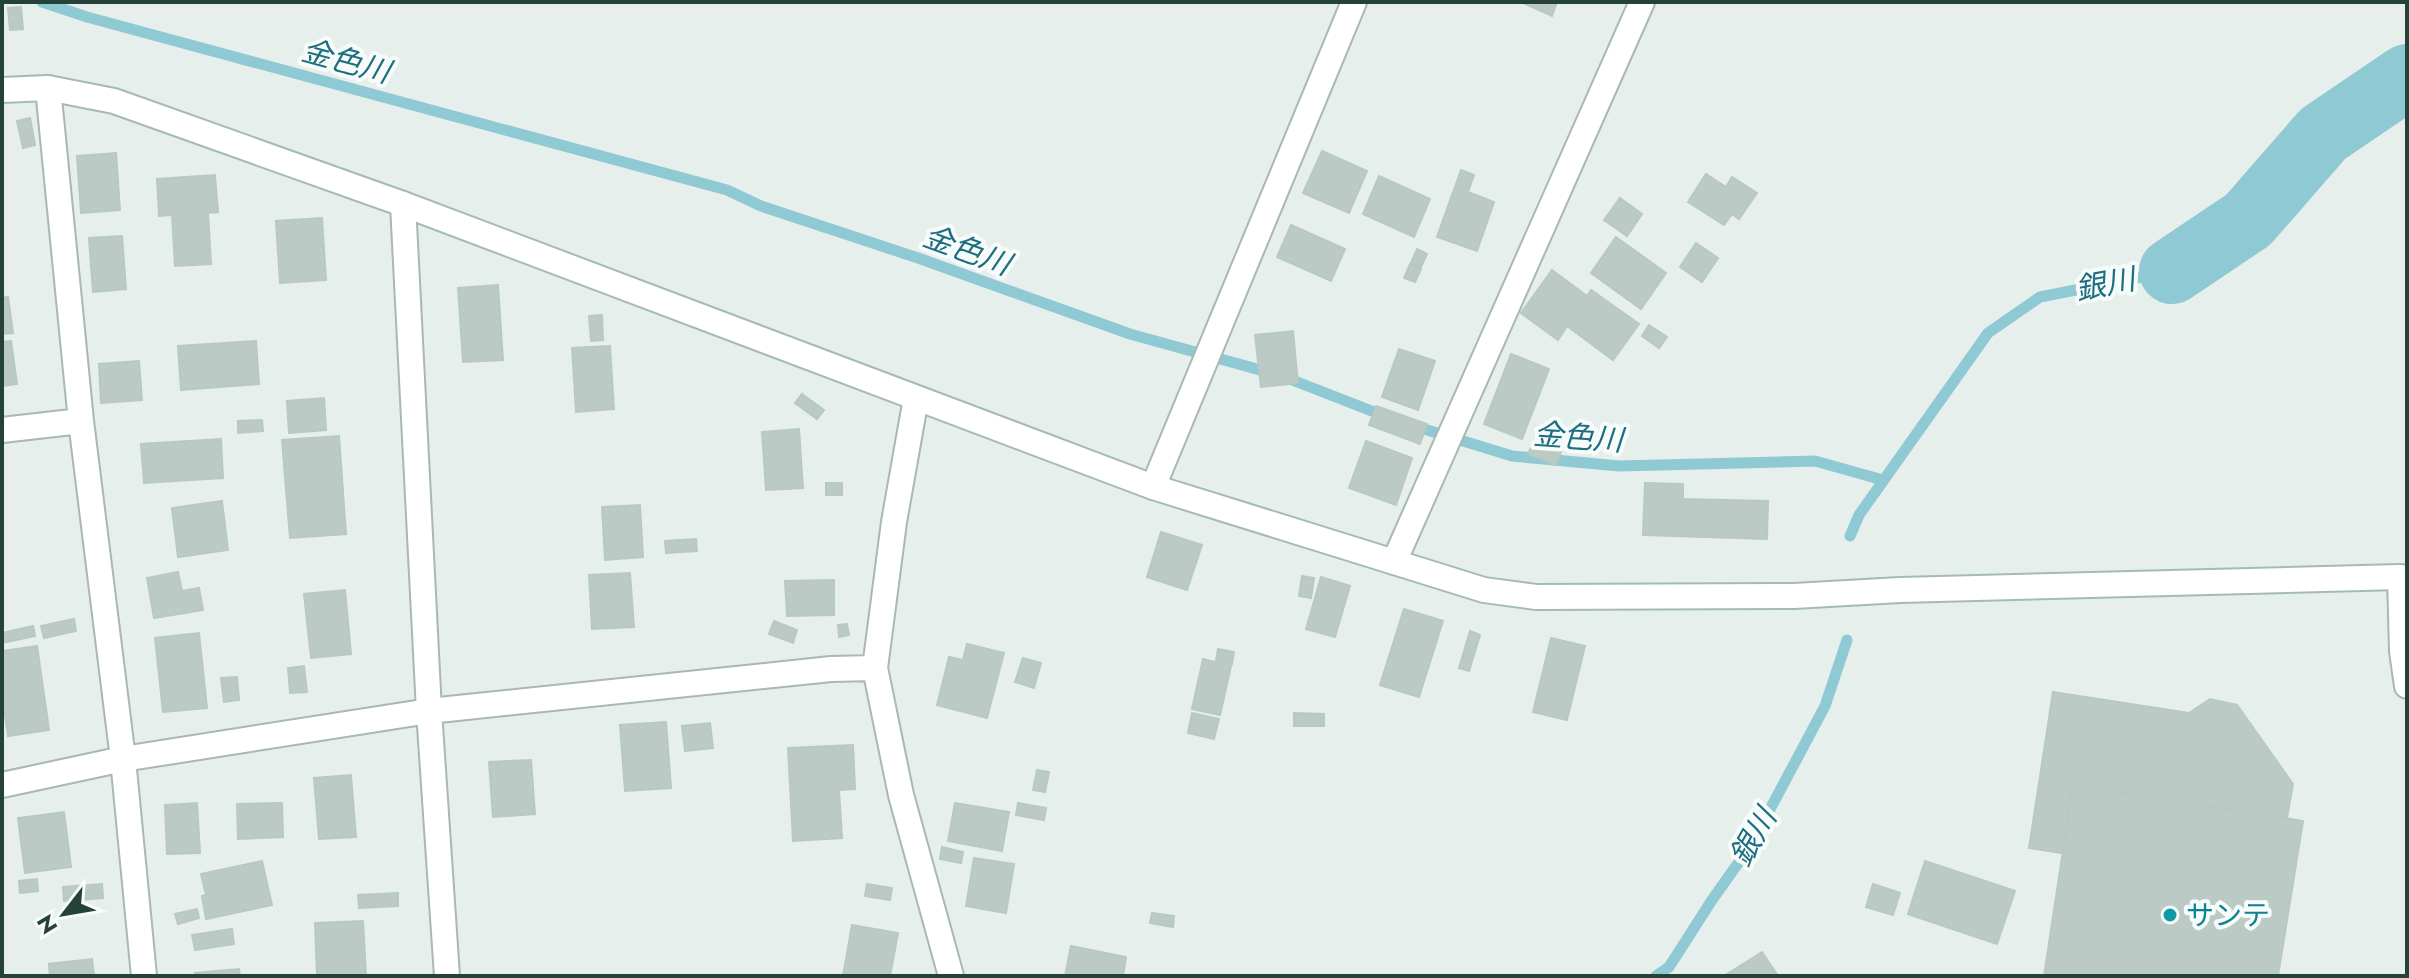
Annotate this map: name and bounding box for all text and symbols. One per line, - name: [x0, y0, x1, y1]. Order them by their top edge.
- water label: 金色川: [297, 29, 398, 94]
- water label: 金色川: [917, 214, 1019, 287]
- water label: 銀川: [2071, 257, 2141, 311]
- water label: 金色川: [1532, 412, 1627, 462]
- water label: 銀川: [1719, 798, 1788, 874]
- north arrow: [24, 874, 104, 954]
- place label: サンテ: [2186, 895, 2270, 936]
- marker: サンテ: [2161, 906, 2179, 924]
- text: N: [29, 909, 65, 940]

